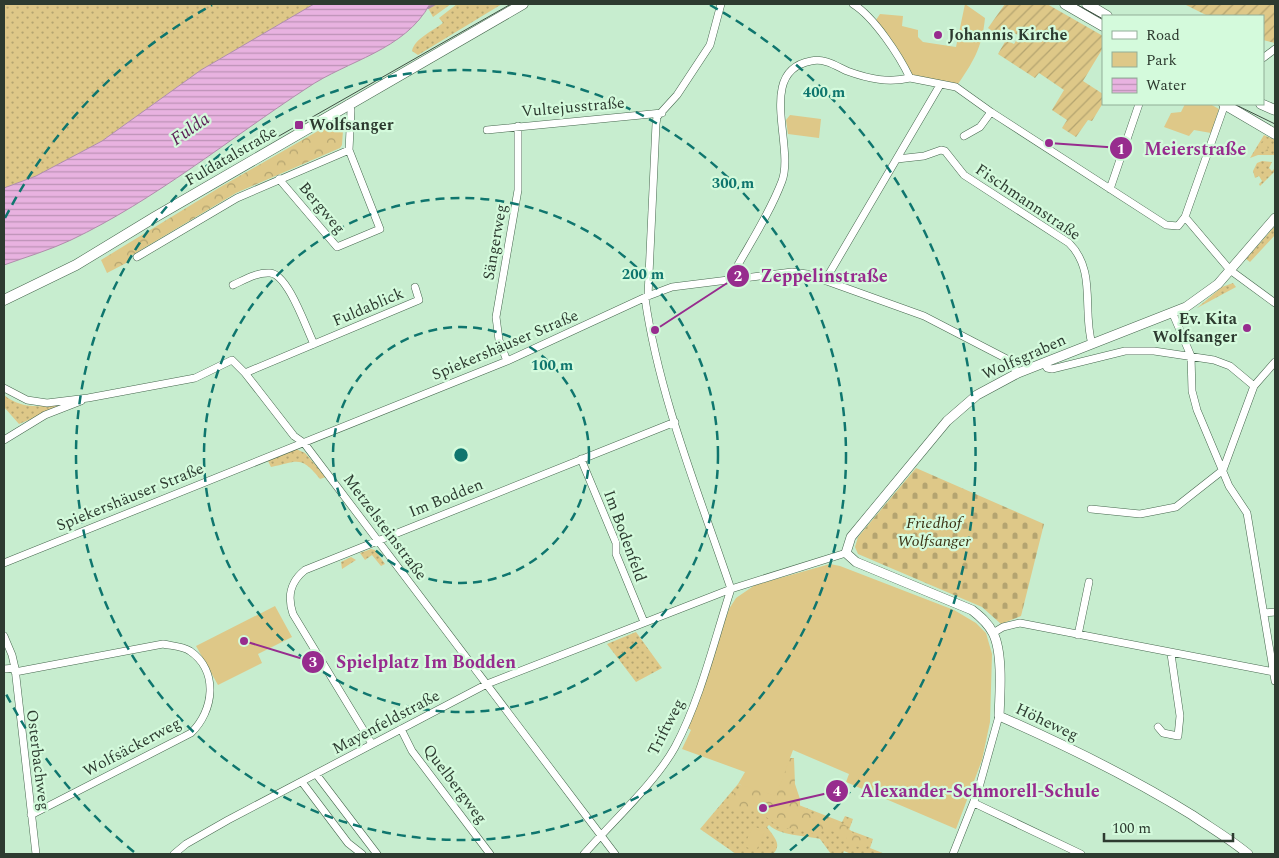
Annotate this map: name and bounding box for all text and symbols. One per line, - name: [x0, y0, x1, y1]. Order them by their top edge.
- legend: [1102, 15, 1264, 105]
- place label: Johannis Kirche: [948, 23, 1067, 47]
- text: Road: [1146, 24, 1180, 47]
- marker: Johannis Kirche: [932, 29, 944, 41]
- text: Park: [1146, 49, 1177, 72]
- text: Water: [1146, 74, 1186, 97]
- text: 400 m: [803, 81, 846, 104]
- street label: Vultejusstraße: [520, 91, 626, 123]
- water label: Fulda: [165, 106, 215, 152]
- place label: Wolfsanger: [309, 113, 394, 137]
- marker: Wolfsanger: [293, 119, 305, 131]
- street label: Fuldatalstraße: [181, 120, 281, 192]
- callout: Meierstraße: [1109, 132, 1256, 165]
- text: Meierstraße: [1144, 136, 1246, 163]
- text: 1: [1117, 138, 1125, 161]
- street label: Fischmannstraße: [970, 158, 1086, 246]
- text: 300 m: [712, 172, 755, 195]
- street label: Bergweg: [293, 177, 351, 239]
- street label: Sängerweg: [476, 202, 514, 282]
- callout: Zeppelinstraße: [726, 259, 898, 292]
- text: 200 m: [622, 263, 665, 286]
- text: Zeppelinstraße: [760, 263, 888, 290]
- text: 2: [734, 265, 742, 288]
- street label: Fuldablick: [329, 281, 407, 333]
- street label: Spiekershäuser Straße: [428, 303, 582, 387]
- place label: Ev. Kita Wolfsanger: [1153, 307, 1238, 349]
- marker: Ev. Kita Wolfsanger: [1241, 322, 1253, 334]
- street label: Wolfsgraben: [978, 328, 1070, 386]
- text: 100 m: [531, 354, 574, 377]
- centre of rings: [452, 446, 470, 464]
- street label: Spiekershäuser Straße: [53, 456, 207, 538]
- street label: Metzelsteinstraße: [337, 469, 433, 585]
- street label: Im Bodden: [405, 472, 487, 524]
- street label: Im Bodenfeld: [597, 487, 653, 585]
- park label: Friedhof Wolfsanger: [897, 511, 971, 553]
- callout: Spielplatz Im Bodden: [301, 645, 526, 678]
- text: Spielplatz Im Bodden: [336, 649, 516, 676]
- text: 3: [309, 651, 317, 674]
- street label: Mayenfeldstraße: [328, 683, 444, 761]
- street label: Triftweg: [641, 694, 691, 760]
- street label: Höheweg: [1011, 697, 1083, 747]
- street label: Osterbachweg: [20, 708, 56, 812]
- street label: Wolfsäckerweg: [79, 711, 185, 783]
- street label: Quelbergweg: [417, 739, 493, 829]
- callout: Alexander-Schmorell-Schule: [825, 775, 1109, 808]
- text: Alexander-Schmorell-Schule: [860, 778, 1100, 805]
- text: 4: [833, 780, 842, 803]
- scale bar: [1104, 810, 1233, 842]
- text: 100 m: [1112, 817, 1151, 840]

